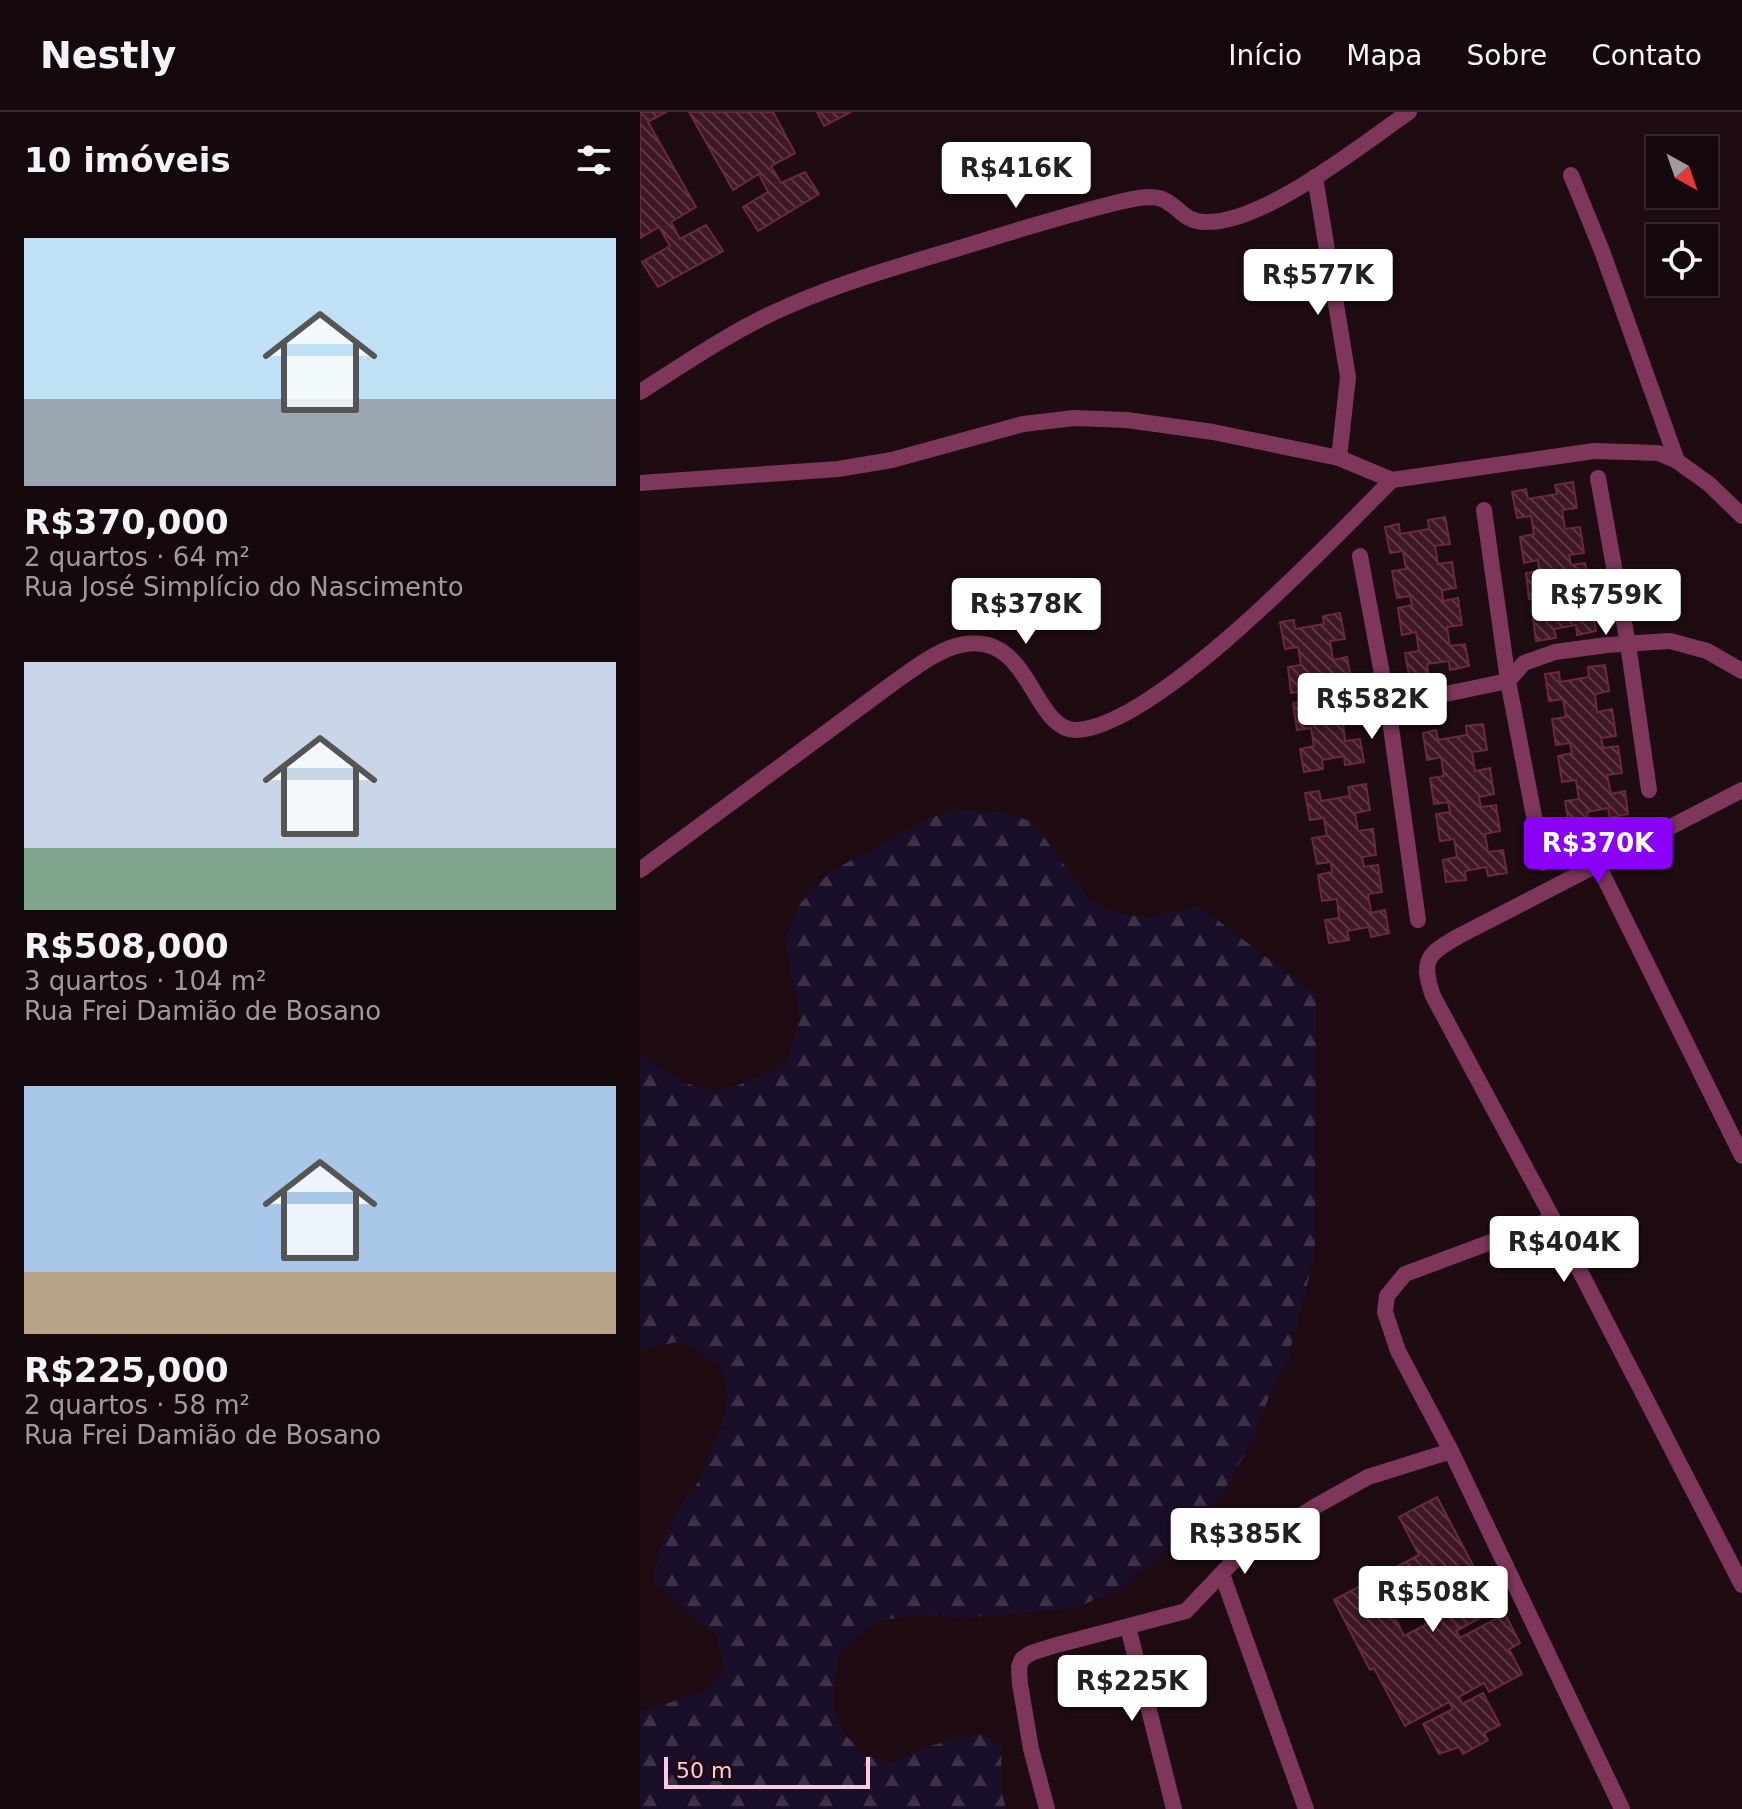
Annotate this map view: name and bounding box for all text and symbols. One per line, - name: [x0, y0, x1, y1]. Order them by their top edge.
- text: Nestly: [40, 33, 176, 77]
- text: Início: [1228, 39, 1302, 72]
- text: Mapa: [1346, 39, 1423, 72]
- text: Sobre: [1467, 39, 1547, 72]
- text: Contato: [1591, 39, 1702, 72]
- north arrow: [1646, 136, 1718, 208]
- map controls: [1646, 136, 1718, 296]
- icon: filters: [572, 138, 616, 182]
- text: 10 imóveis: [24, 140, 231, 180]
- pin: R$416K: [951, 142, 1081, 210]
- text: R$416K: [960, 153, 1072, 183]
- button: locate: [1646, 224, 1718, 296]
- pin: R$577K: [1253, 249, 1383, 317]
- text: R$577K: [1262, 260, 1374, 290]
- icon: home: [248, 290, 392, 434]
- text: R$370,000: [24, 502, 229, 542]
- text: 2 quartos · 64 m²: [24, 542, 250, 572]
- pin: R$759K: [1541, 569, 1671, 637]
- text: Rua José Simplício do Nascimento: [24, 572, 464, 602]
- pin: R$378K: [961, 578, 1091, 646]
- text: R$759K: [1550, 580, 1662, 610]
- text: R$378K: [970, 589, 1082, 619]
- pin: R$582K: [1307, 673, 1437, 741]
- text: R$582K: [1316, 684, 1428, 714]
- icon: home: [248, 714, 392, 858]
- pin: R$370K: [1533, 817, 1663, 885]
- text: R$370K: [1542, 828, 1654, 858]
- text: R$508,000: [24, 926, 229, 966]
- text: 3 quartos · 104 m²: [24, 966, 267, 996]
- text: Rua Frei Damião de Bosano: [24, 996, 381, 1026]
- icon: home: [248, 1138, 392, 1282]
- pin: R$404K: [1499, 1216, 1629, 1284]
- text: R$404K: [1508, 1227, 1620, 1257]
- text: R$225,000: [24, 1350, 229, 1390]
- text: 2 quartos · 58 m²: [24, 1390, 250, 1420]
- text: Rua Frei Damião de Bosano: [24, 1420, 381, 1450]
- pin: R$385K: [1180, 1508, 1310, 1576]
- text: R$385K: [1189, 1519, 1301, 1549]
- pin: R$508K: [1368, 1566, 1498, 1634]
- text: R$508K: [1377, 1577, 1489, 1607]
- pin: R$225K: [1067, 1655, 1197, 1723]
- text: R$225K: [1076, 1666, 1188, 1696]
- scale bar: [664, 1753, 870, 1789]
- text: 50 m: [676, 1758, 732, 1783]

